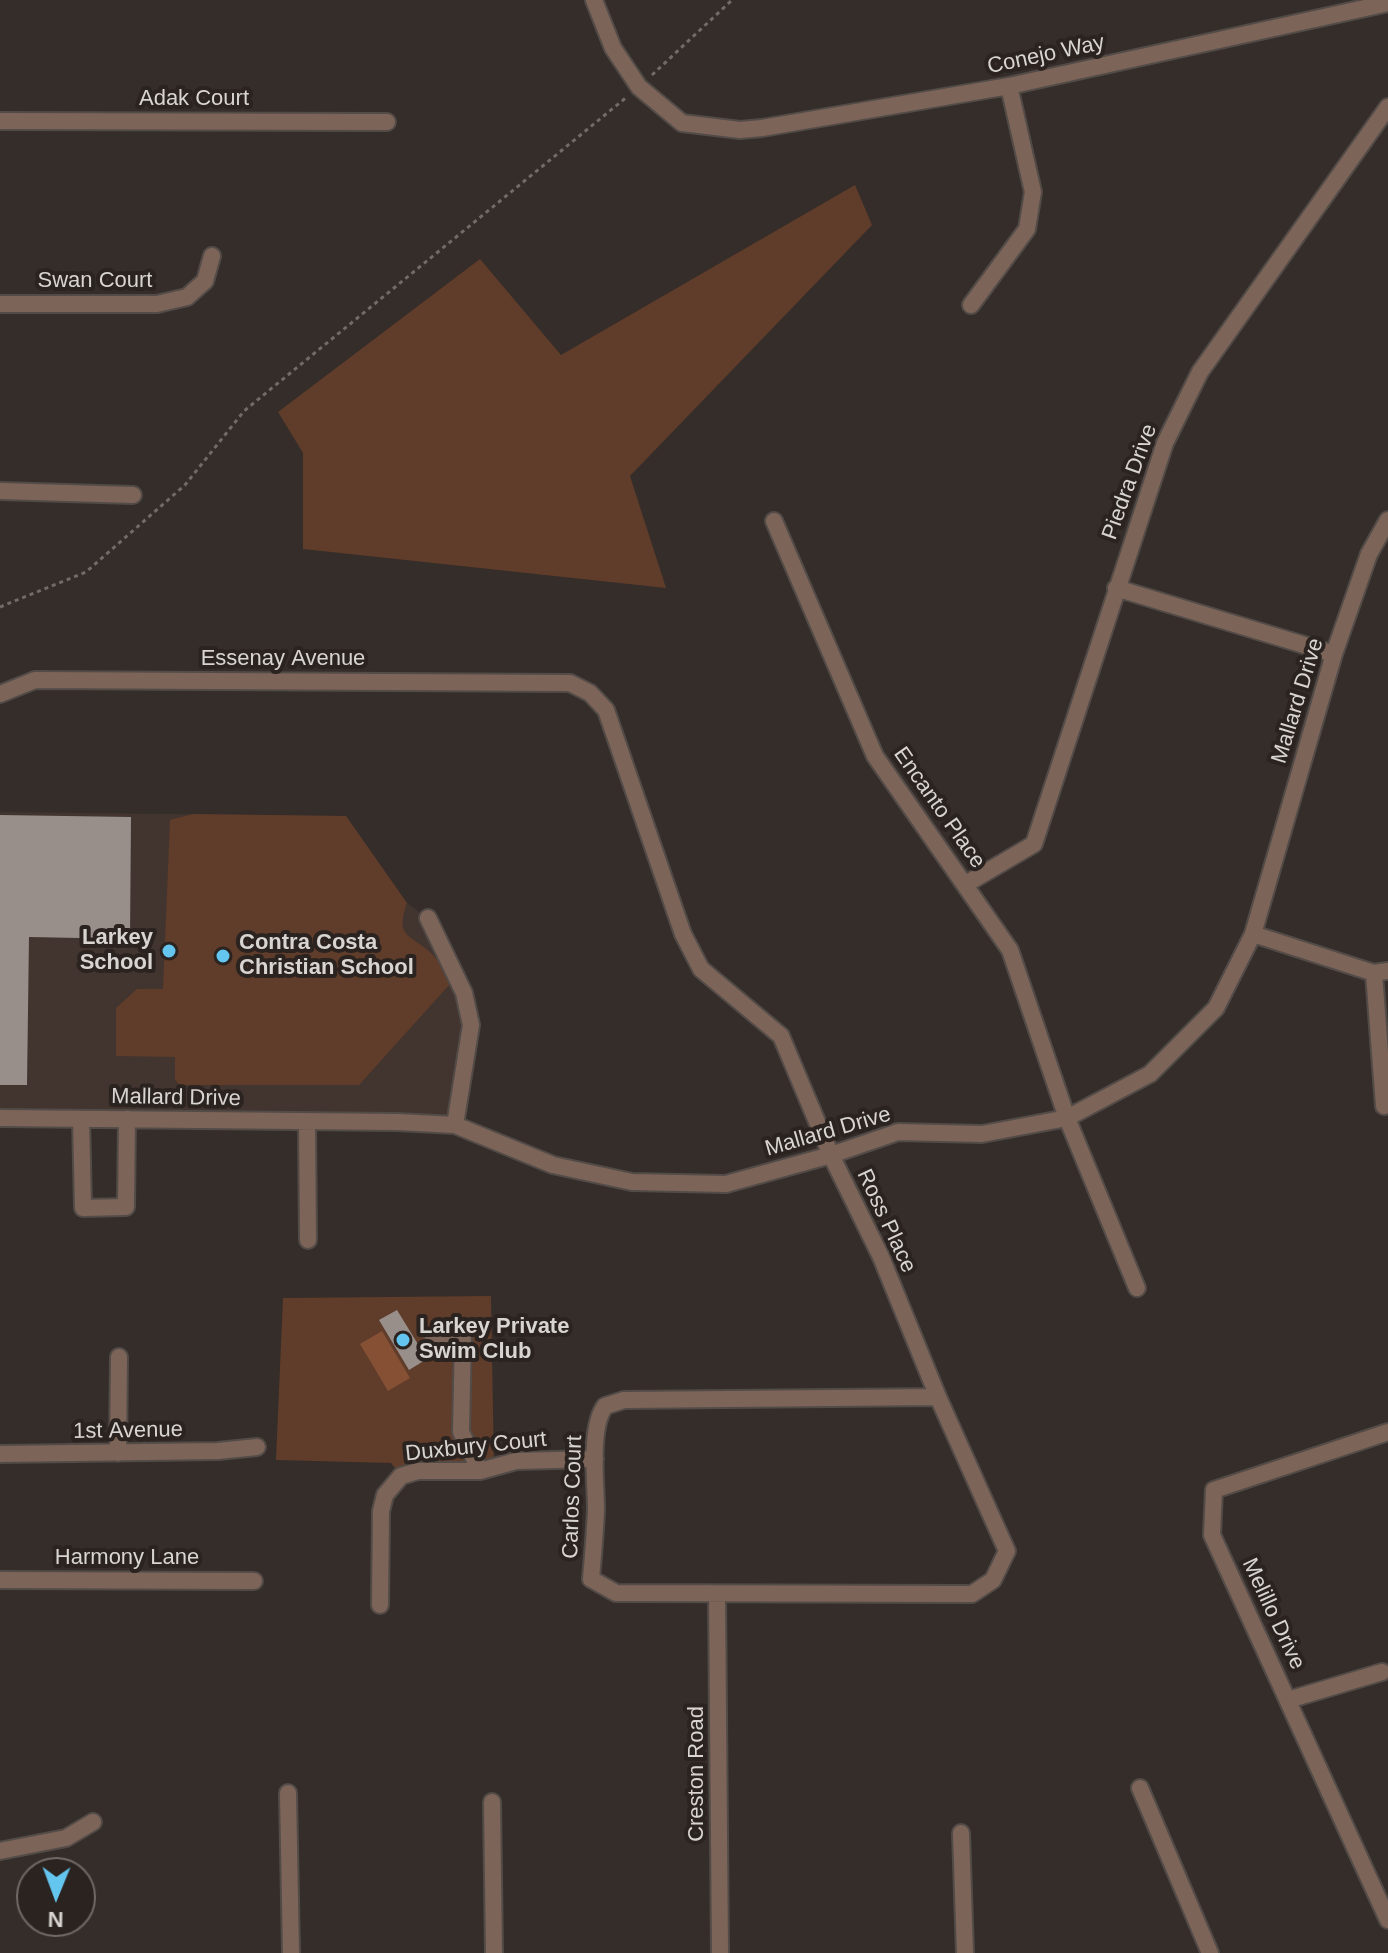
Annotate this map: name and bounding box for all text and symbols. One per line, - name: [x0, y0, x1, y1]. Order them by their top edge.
- street label: Conejo Way: [985, 30, 1107, 80]
- street label: Adak Court: [139, 86, 249, 112]
- street label: Swan Court: [38, 268, 152, 294]
- street label: Piedra Drive: [1097, 421, 1163, 543]
- street label: Mallard Drive: [1266, 635, 1330, 767]
- street label: Essenay Avenue: [201, 646, 365, 672]
- street label: Encanto Place: [887, 742, 991, 874]
- place label: Larkey School: [80, 925, 153, 976]
- place label: Contra Costa Christian School: [239, 930, 414, 982]
- marker: Larkey School: [160, 942, 178, 960]
- marker: Contra Costa Christian School: [214, 947, 232, 965]
- street label: Mallard Drive: [111, 1084, 241, 1112]
- street label: Mallard Drive: [762, 1101, 894, 1163]
- street label: Ross Place: [851, 1165, 921, 1277]
- place label: Larkey Private Swim Club: [419, 1314, 569, 1366]
- marker: Larkey Private Swim Club: [394, 1331, 412, 1349]
- street label: 1st Avenue: [73, 1417, 183, 1445]
- street label: Duxbury Court: [404, 1426, 548, 1468]
- street label: Carlos Court: [558, 1435, 588, 1559]
- street label: Harmony Lane: [55, 1545, 199, 1571]
- street label: Melillo Drive: [1236, 1554, 1310, 1674]
- street label: Creston Road: [684, 1706, 710, 1842]
- north arrow: [16, 1857, 96, 1937]
- text: N: [47, 1907, 64, 1932]

